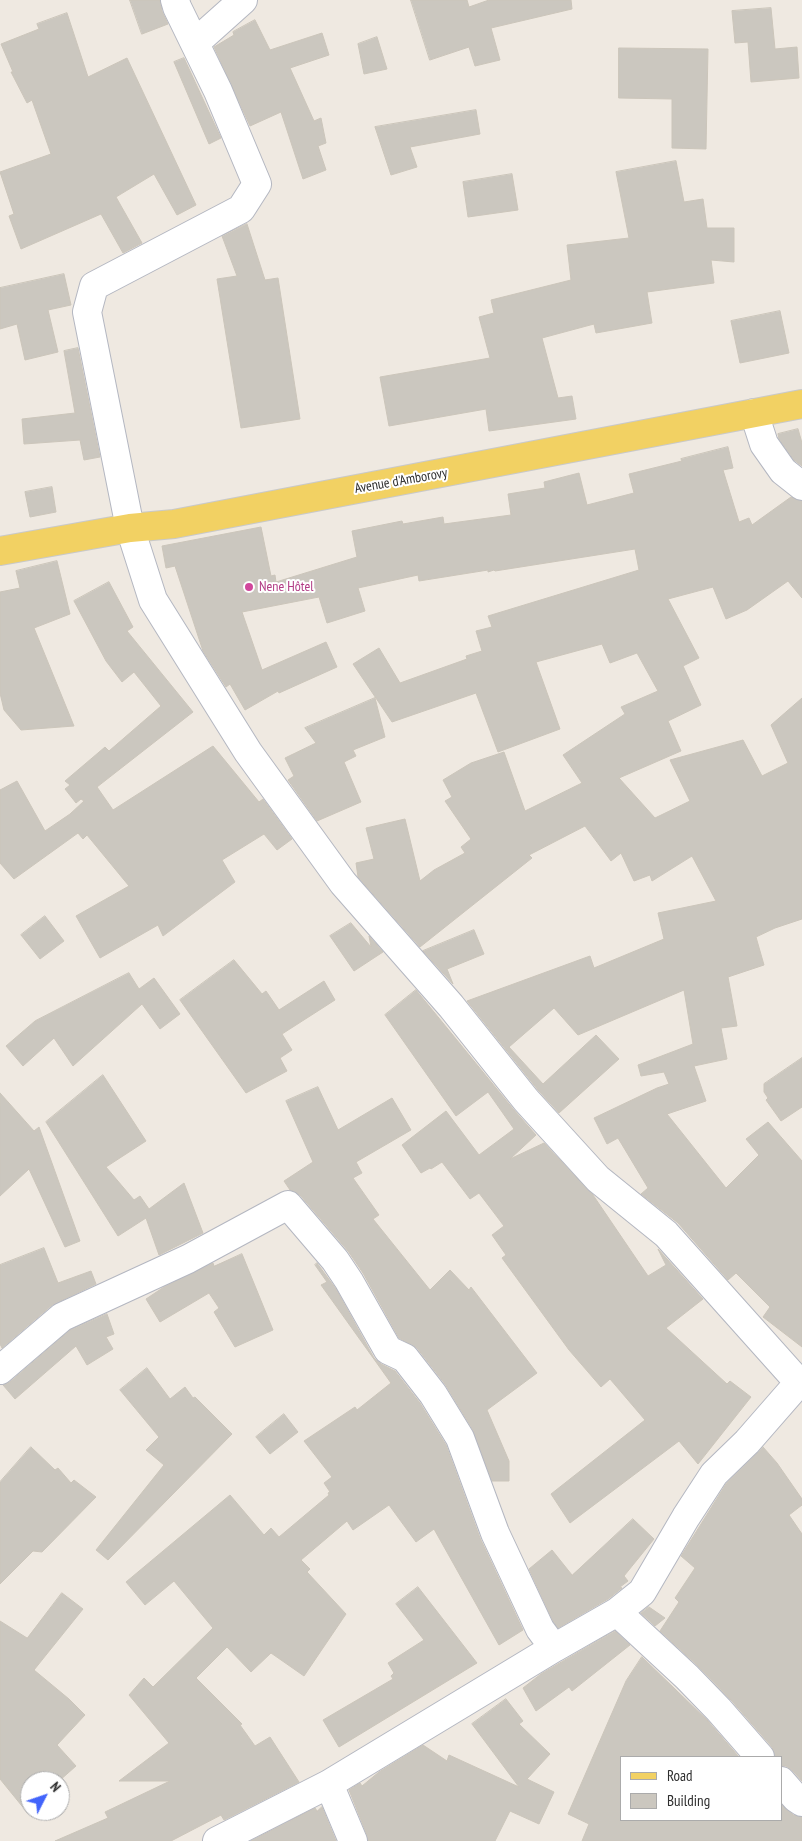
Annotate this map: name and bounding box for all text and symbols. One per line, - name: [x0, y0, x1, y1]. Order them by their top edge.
- street label: Avenue d'Amborovy: [353, 465, 449, 497]
- place label: Nene Hôtel: [259, 579, 314, 595]
- marker: Nene Hôtel: [243, 581, 255, 593]
- legend: [620, 1756, 782, 1821]
- text: Road: [667, 1766, 693, 1785]
- north arrow: [20, 1771, 70, 1821]
- text: N: [46, 1778, 65, 1796]
- text: Building: [667, 1791, 710, 1810]

